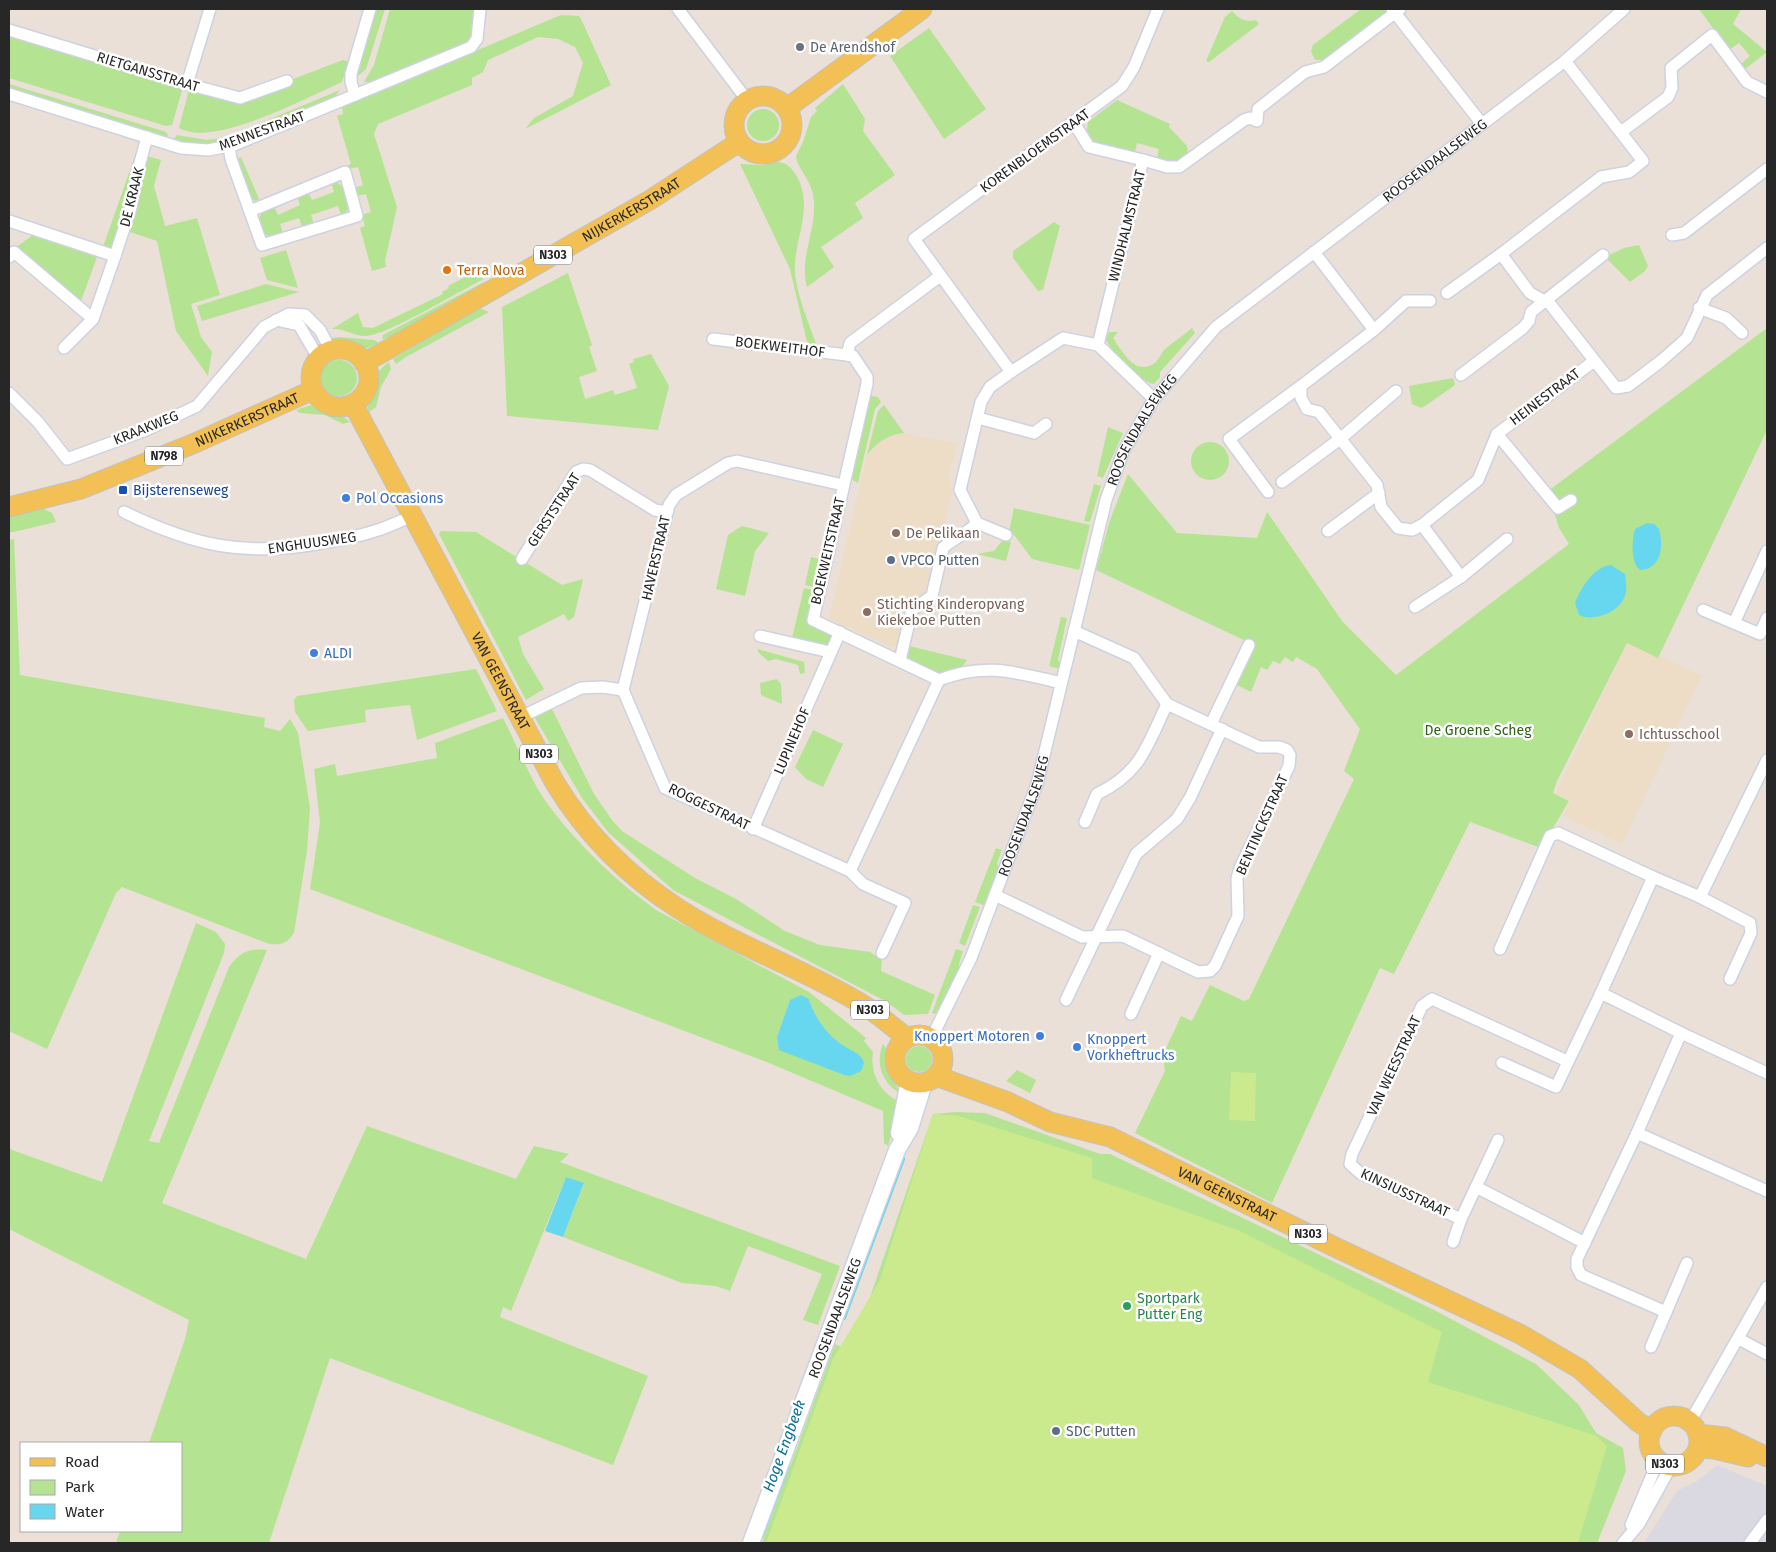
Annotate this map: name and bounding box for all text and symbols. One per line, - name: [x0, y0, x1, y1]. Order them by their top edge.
- place label: De Arendshof: [810, 39, 896, 56]
- marker: De Arendshof: [794, 41, 806, 53]
- street label: RIETGANSSTRAAT: [95, 48, 202, 96]
- street label: KORENBLOEMSTRAAT: [977, 105, 1094, 197]
- street label: MENNESTRAAT: [217, 107, 308, 154]
- street label: ROOSENDAALSEWEG: [1379, 115, 1490, 206]
- street label: DE KRAAK: [116, 165, 148, 229]
- street label: WINDHALMSTRAAT: [1105, 167, 1149, 284]
- street label: NIJKERKERSTRAAT: [579, 173, 684, 246]
- road number: N303: [534, 246, 572, 264]
- place label: Terra Nova: [457, 262, 525, 279]
- marker: Terra Nova: [441, 264, 453, 276]
- street label: BOEKWEITHOF: [734, 333, 826, 361]
- street label: HEINESTRAAT: [1506, 365, 1584, 429]
- street label: ROOSENDAALSEWEG: [1103, 370, 1180, 488]
- street label: NIJKERKERSTRAAT: [192, 389, 302, 450]
- street label: KRAAKWEG: [111, 407, 181, 449]
- road number: N798: [145, 446, 183, 466]
- street label: GERSTSTRAAT: [524, 469, 585, 550]
- place label: Bijsterenseweg: [133, 482, 229, 499]
- marker: Bijsterenseweg: [117, 484, 129, 496]
- place label: Pol Occasions: [356, 490, 444, 507]
- marker: Pol Occasions: [340, 492, 352, 504]
- street label: BOEKWEITSTRAAT: [807, 495, 849, 606]
- street label: HAVERSTRAAT: [638, 513, 674, 602]
- place label: De Pelikaan: [906, 525, 980, 542]
- marker: De Pelikaan: [890, 527, 902, 539]
- street label: ENGHUUSWEG: [267, 528, 357, 558]
- place label: VPCO Putten: [901, 552, 980, 569]
- marker: VPCO Putten: [885, 554, 897, 566]
- place label: Stichting Kinderopvang Kiekeboe Putten: [877, 596, 1025, 629]
- marker: Stichting Kinderopvang Kiekeboe Putten: [861, 606, 873, 618]
- street label: VAN GEENSTRAAT: [468, 629, 534, 733]
- place label: ALDI: [324, 645, 352, 662]
- marker: ALDI: [308, 647, 320, 659]
- street label: LUPINEHOF: [770, 705, 814, 777]
- park label: De Groene Scheg: [1425, 722, 1532, 739]
- place label: Ichtusschool: [1639, 726, 1720, 743]
- marker: Ichtusschool: [1623, 728, 1635, 740]
- road number: N303: [520, 744, 558, 764]
- street label: ROOSENDAALSEWEG: [994, 754, 1052, 879]
- street label: BENTINCKSTRAAT: [1232, 771, 1292, 878]
- street label: ROGGESTRAAT: [665, 780, 753, 834]
- road number: N303: [851, 1000, 889, 1020]
- street label: VAN WEESSTRAAT: [1363, 1013, 1425, 1119]
- place label: Knoppert Motoren: [914, 1028, 1030, 1045]
- marker: Knoppert Motoren: [1034, 1030, 1046, 1042]
- place label: Knoppert Vorkheftrucks: [1087, 1031, 1175, 1064]
- marker: Knoppert Vorkheftrucks: [1071, 1041, 1083, 1053]
- street label: VAN GEENSTRAAT: [1175, 1163, 1280, 1226]
- street label: KINSIUSSTRAAT: [1358, 1165, 1453, 1221]
- road number: N303: [1289, 1224, 1327, 1244]
- street label: ROOSENDAALSEWEG: [804, 1256, 865, 1381]
- place label: Sportpark Putter Eng: [1137, 1290, 1203, 1323]
- marker: Sportpark Putter Eng: [1121, 1300, 1133, 1312]
- water label: Hoge Engbeek: [759, 1398, 809, 1494]
- place label: SDC Putten: [1066, 1423, 1136, 1440]
- marker: SDC Putten: [1050, 1425, 1062, 1437]
- legend: [20, 1442, 182, 1532]
- text: Road: [65, 1453, 100, 1471]
- road number: N303: [1646, 1455, 1684, 1474]
- text: Park: [65, 1478, 95, 1496]
- text: Water: [65, 1503, 104, 1521]

